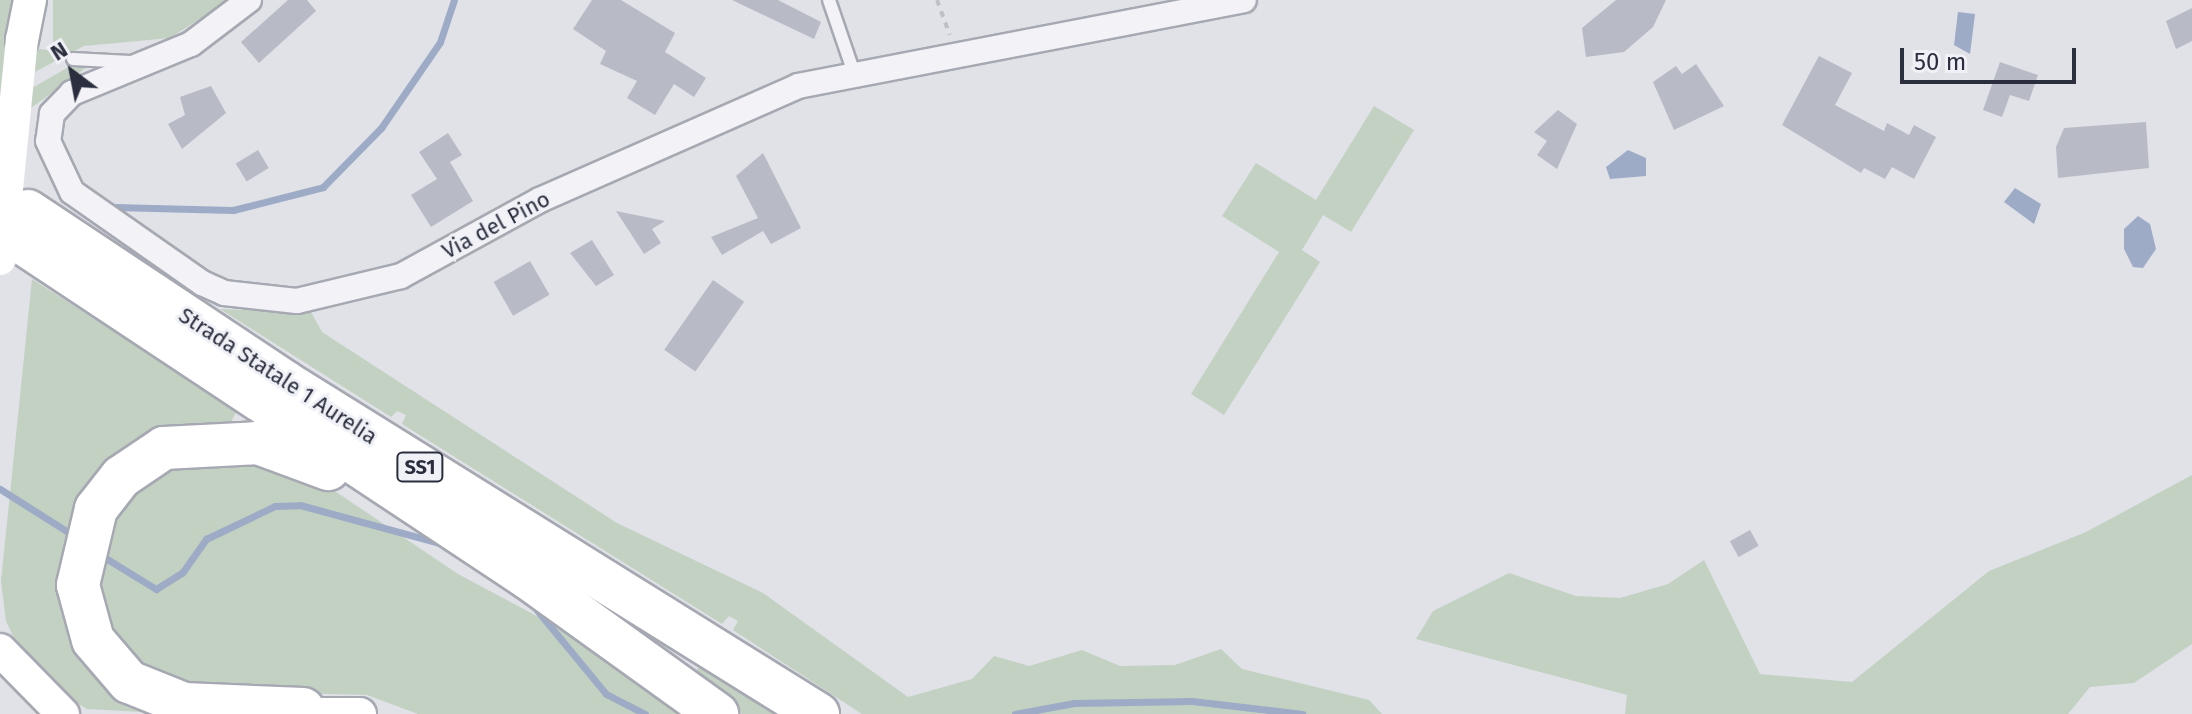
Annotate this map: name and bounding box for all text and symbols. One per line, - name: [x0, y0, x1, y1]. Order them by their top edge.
- north arrow: [32, 32, 112, 112]
- scale bar: [1904, 32, 2080, 82]
- text: N: [46, 36, 72, 67]
- text: 50 m: [1914, 48, 1966, 76]
- street label: Via del Pino: [438, 186, 554, 264]
- street label: Strada Statale 1 Aurelia: [174, 302, 382, 450]
- road number: SS1: [396, 451, 444, 483]

